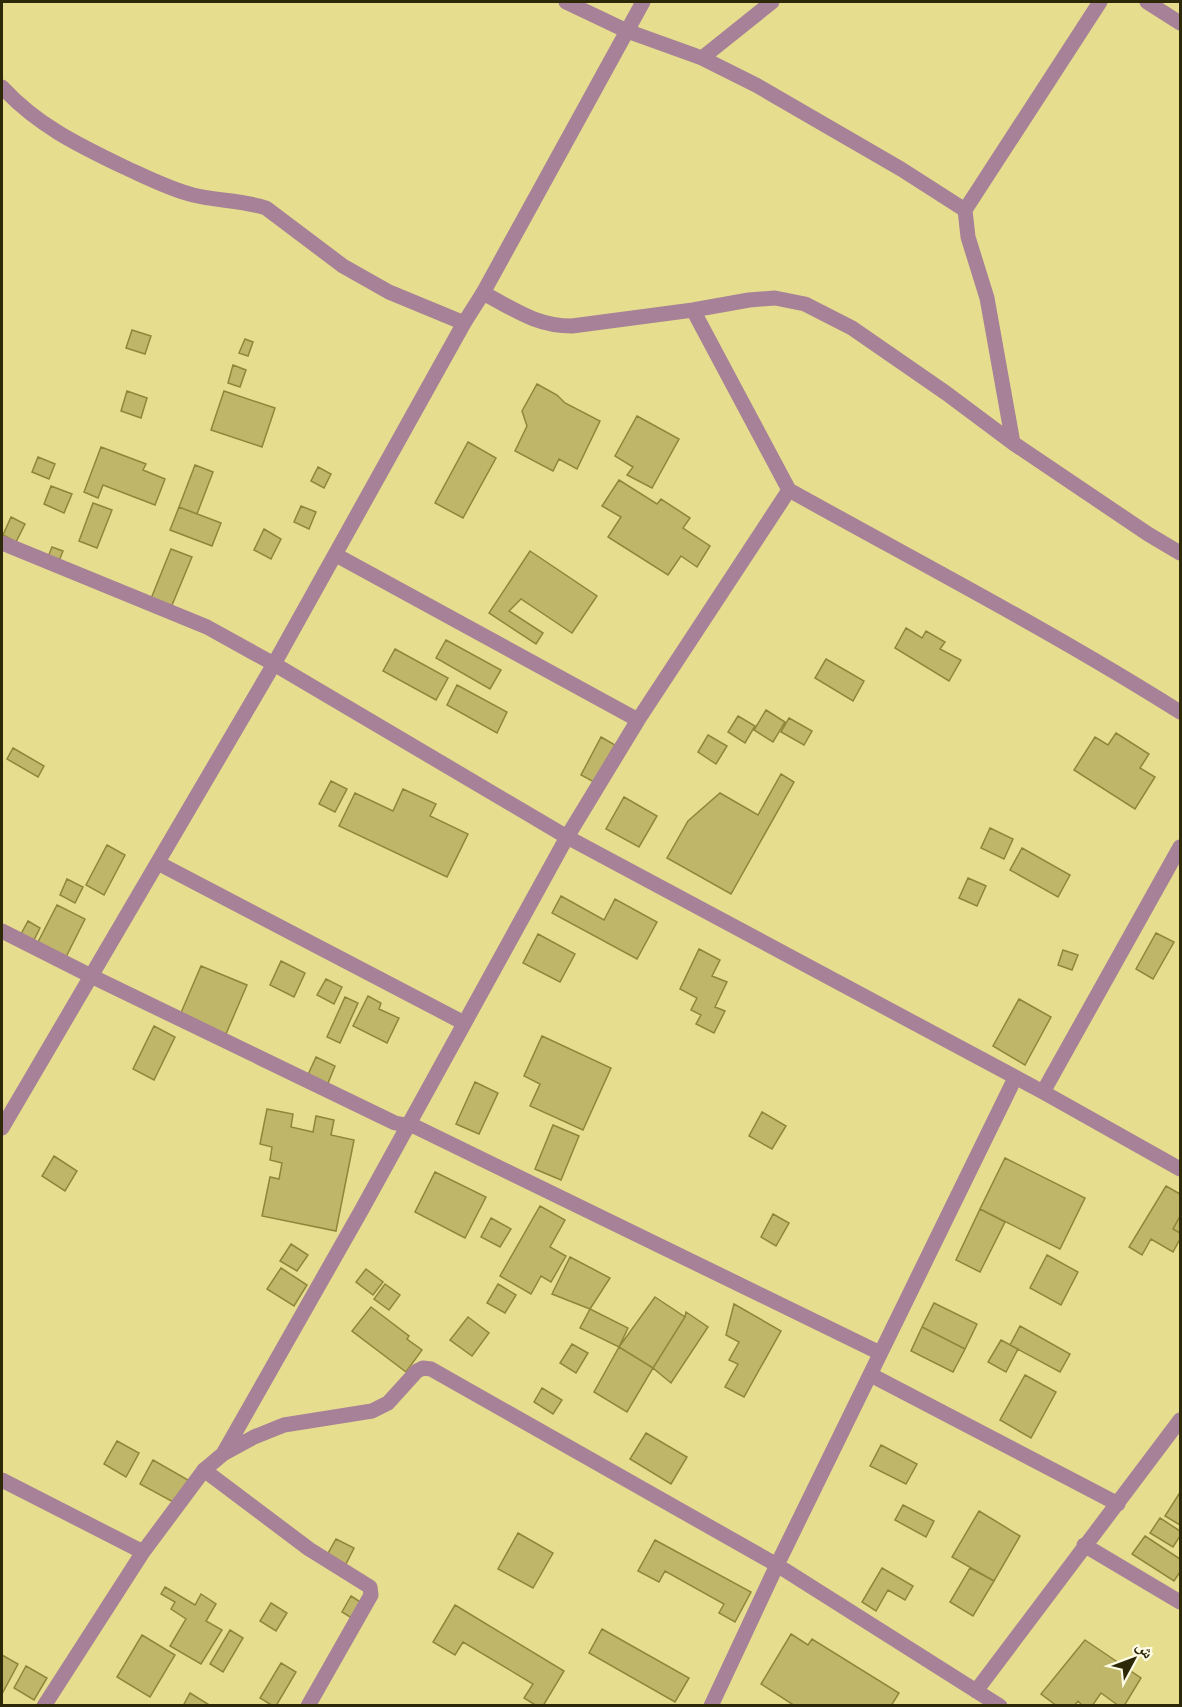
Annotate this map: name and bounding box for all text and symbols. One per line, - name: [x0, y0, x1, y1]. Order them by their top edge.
- north arrow: [1104, 1629, 1164, 1689]
- text: ش: [1131, 1636, 1159, 1663]

